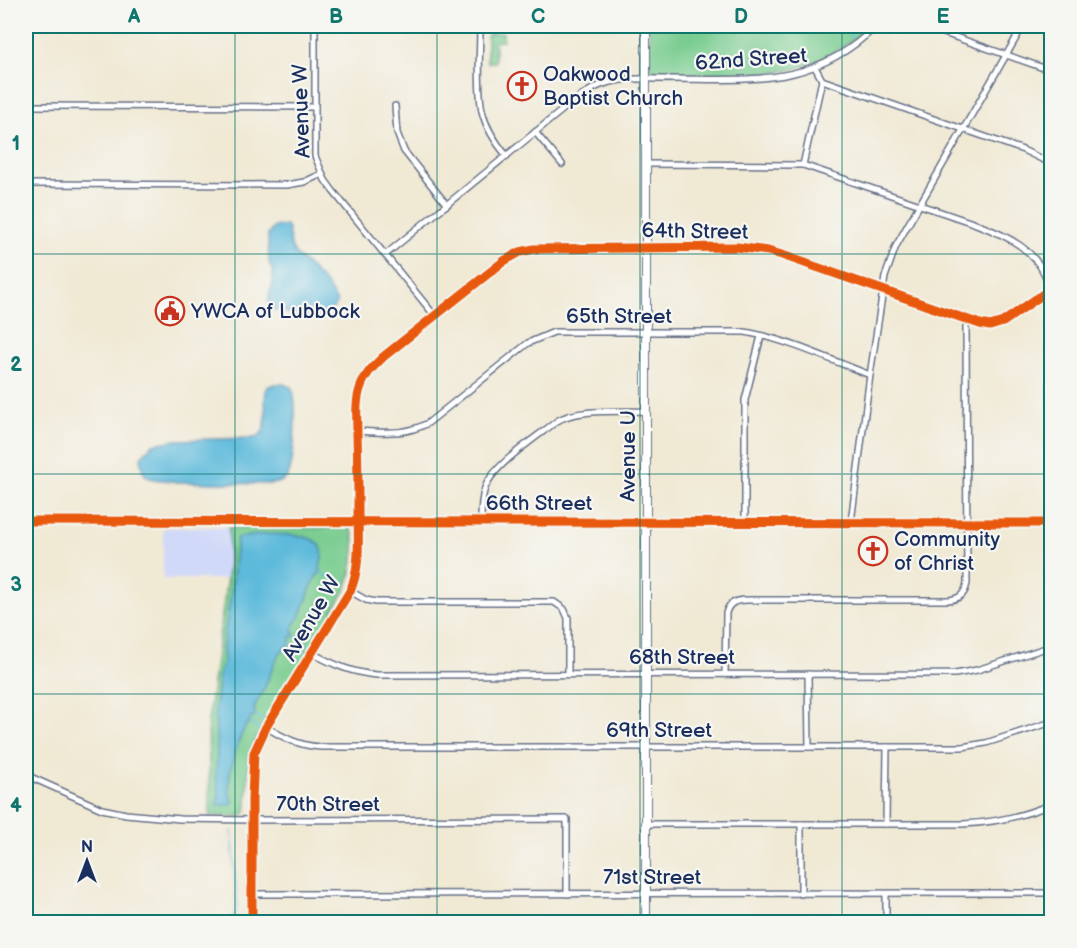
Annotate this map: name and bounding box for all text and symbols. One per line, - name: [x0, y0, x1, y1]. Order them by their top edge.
- text: A: [127, 5, 141, 29]
- text: B: [329, 5, 343, 29]
- text: C: [531, 5, 545, 29]
- text: D: [734, 5, 748, 29]
- text: E: [937, 5, 950, 29]
- street label: 62nd Street: [694, 43, 808, 76]
- place label: Oakwood Baptist Church: [543, 62, 683, 111]
- street label: Avenue W: [287, 63, 316, 159]
- church icon: Oakwood Baptist Church: [506, 70, 538, 102]
- text: 1: [12, 132, 20, 156]
- street label: 64th Street: [641, 218, 749, 245]
- public building icon: YWCA of Lubbock: [154, 295, 186, 327]
- place label: YWCA of Lubbock: [190, 299, 360, 324]
- street label: 65th Street: [566, 304, 672, 329]
- text: 2: [10, 353, 22, 377]
- street label: Avenue U: [616, 410, 641, 502]
- street label: 66th Street: [486, 491, 593, 516]
- place label: Community of Christ: [894, 527, 1000, 576]
- church icon: Community of Christ: [857, 535, 889, 567]
- street label: Avenue W: [277, 571, 346, 665]
- text: 3: [10, 573, 22, 597]
- street label: 68th Street: [629, 645, 736, 670]
- street label: 69th Street: [606, 718, 713, 743]
- street label: 70th Street: [276, 792, 380, 817]
- text: 4: [10, 794, 22, 818]
- north arrow: [57, 831, 117, 891]
- text: N: [81, 838, 93, 857]
- street label: 71st Street: [603, 865, 702, 890]

